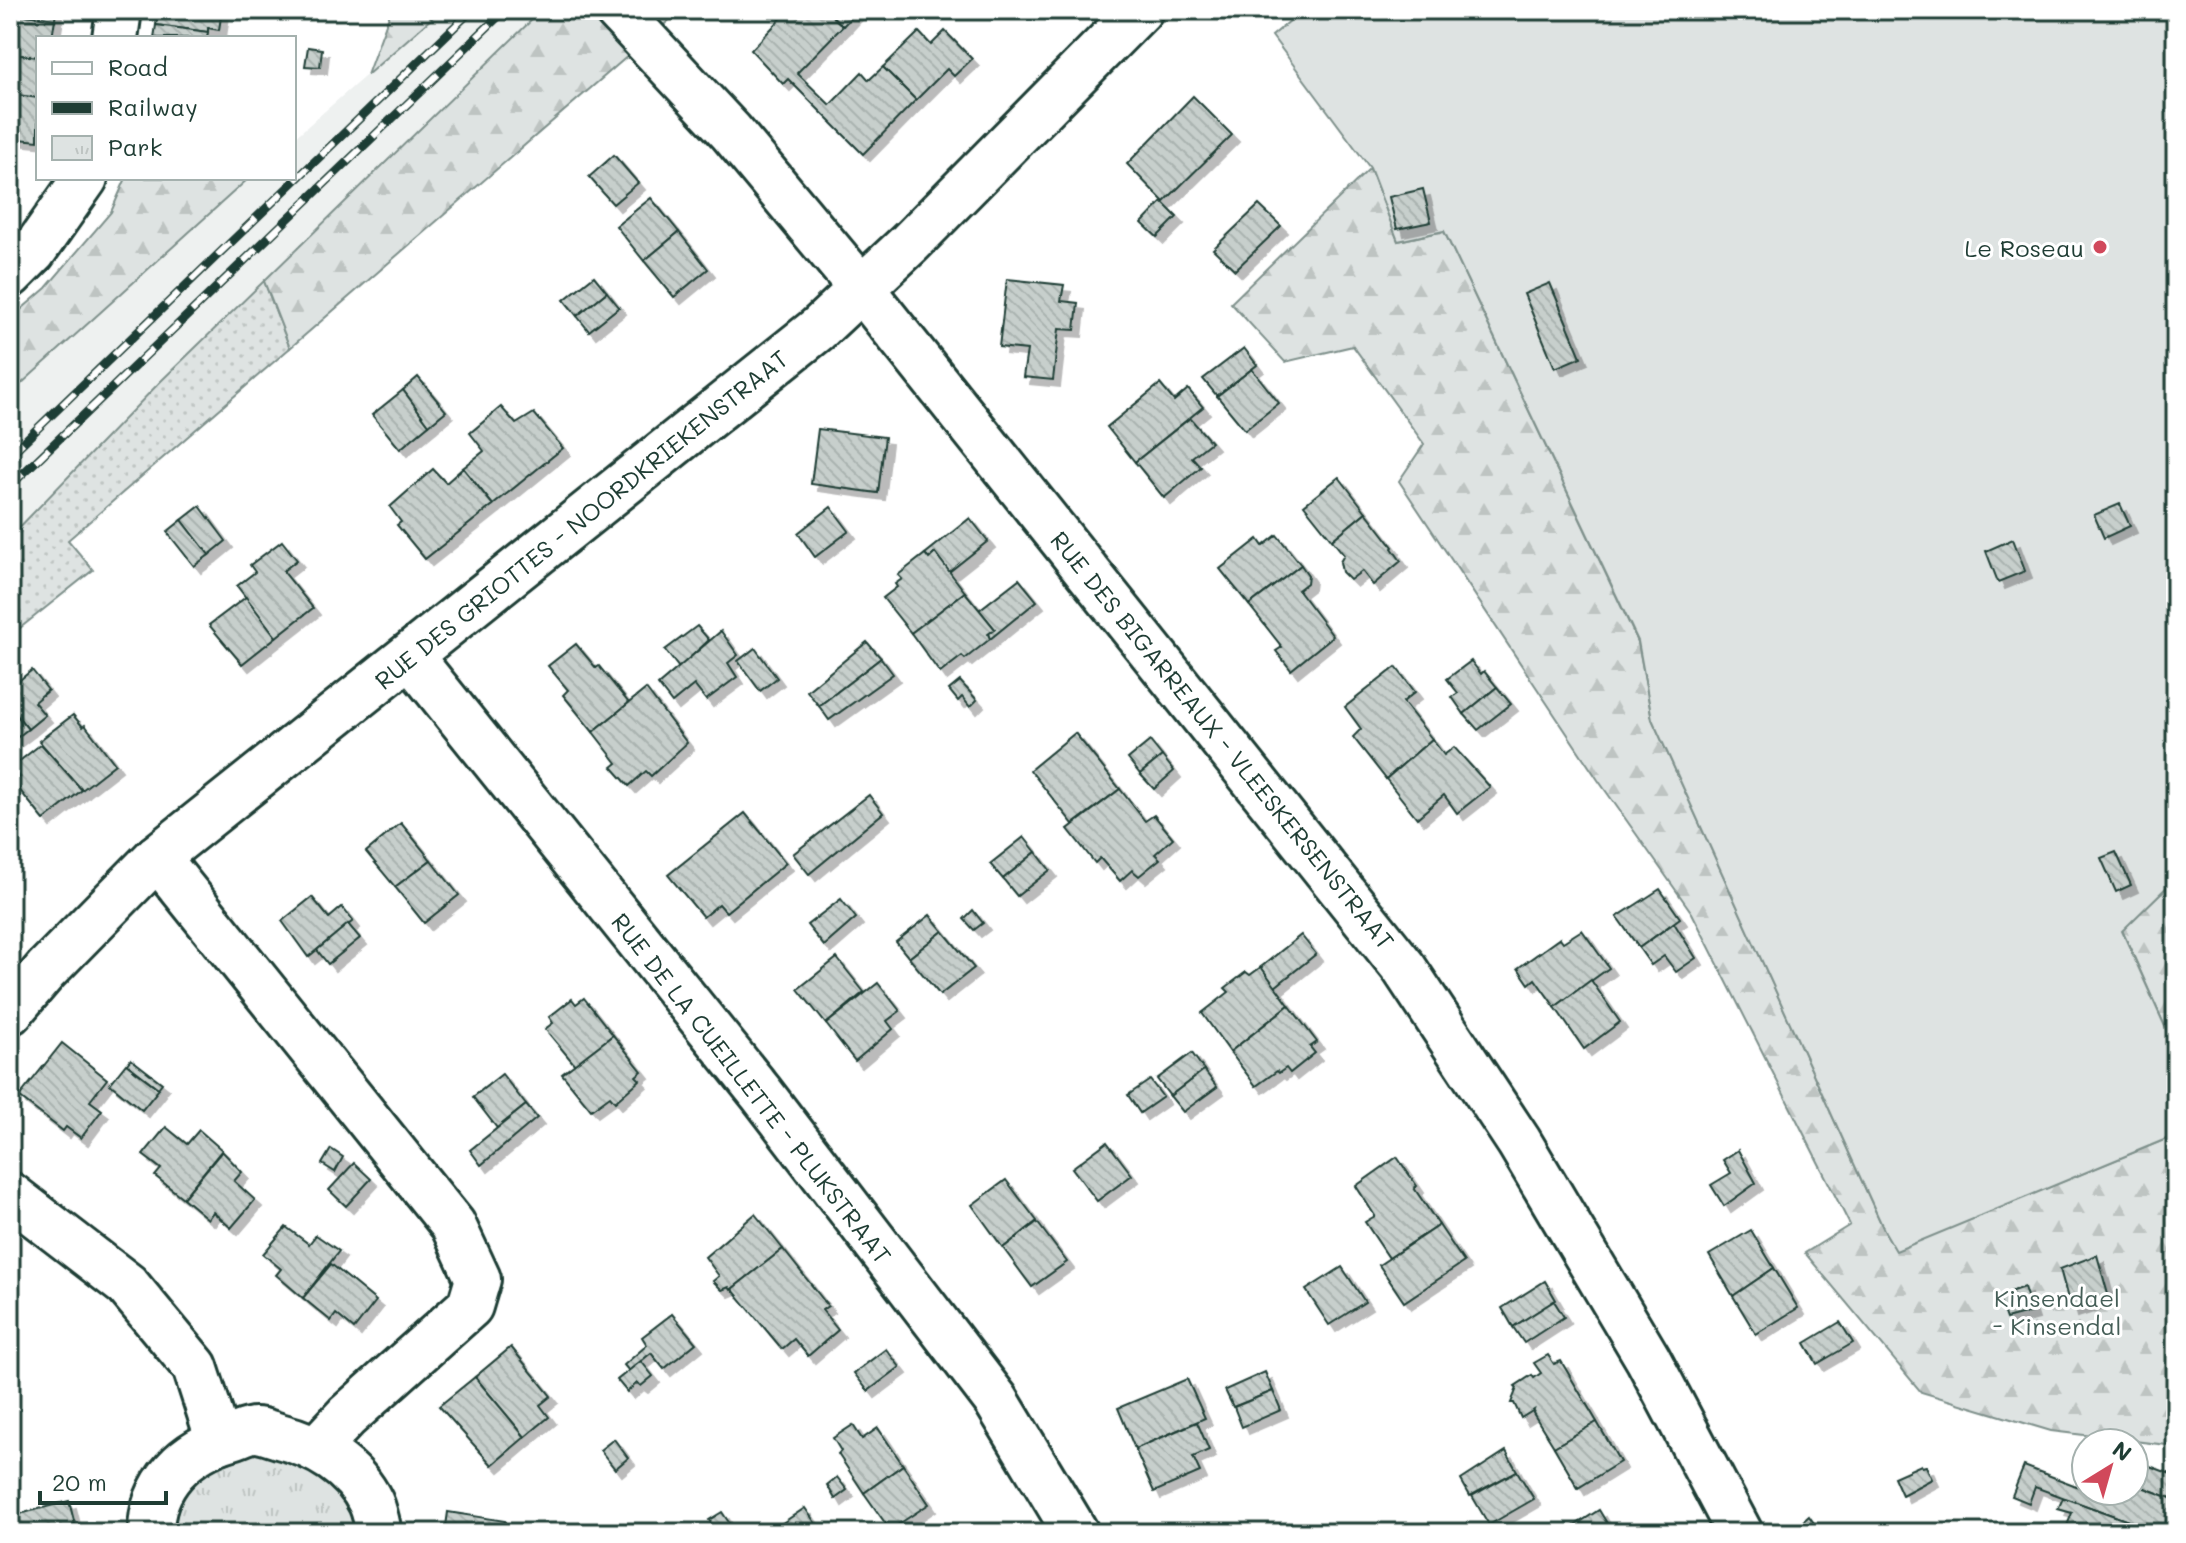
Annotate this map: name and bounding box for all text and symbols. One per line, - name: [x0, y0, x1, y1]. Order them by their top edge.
- legend: [36, 36, 296, 180]
- text: Road: [108, 51, 168, 82]
- text: Railway: [108, 91, 198, 122]
- text: Park: [108, 131, 162, 162]
- place label: Le Roseau: [1965, 232, 2084, 263]
- marker: Le Roseau: [2091, 238, 2109, 256]
- street label: RUE DES GRIOTTES - NOORDKRIEKENSTRAAT: [368, 342, 794, 696]
- street label: RUE DES BIGARREAUX - VLEESKERSENSTRAAT: [1044, 525, 1402, 955]
- street label: RUE DE LA CUEILLETTE - PLUKSTRAAT: [605, 906, 899, 1270]
- park label: Kinsendael - Kinsendal: [1992, 1282, 2122, 1341]
- north arrow: [2070, 1427, 2150, 1507]
- text: N: [2107, 1434, 2138, 1467]
- scale bar: [40, 1455, 166, 1505]
- text: 20 m: [52, 1466, 107, 1497]

